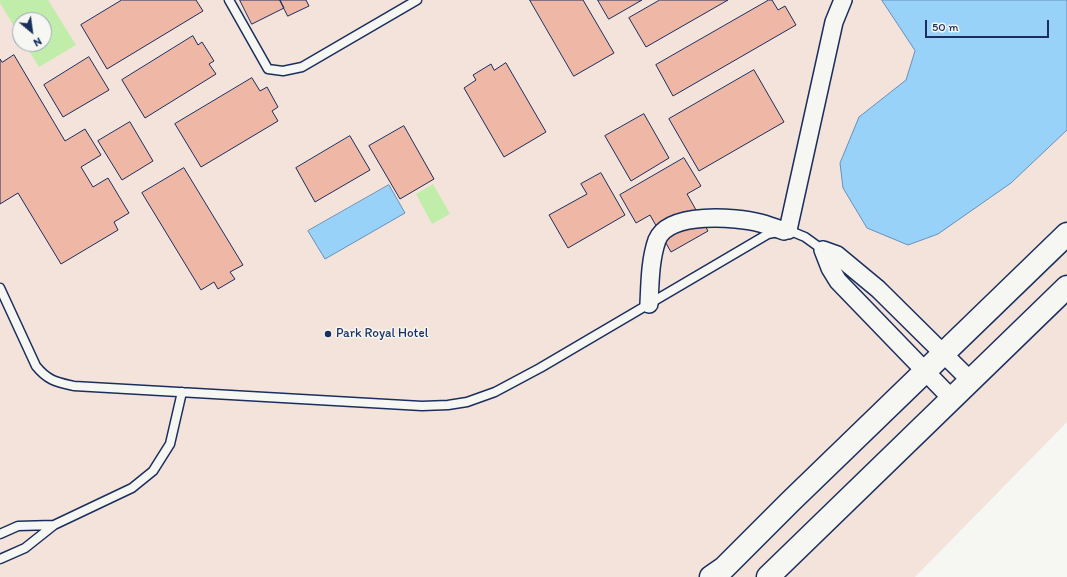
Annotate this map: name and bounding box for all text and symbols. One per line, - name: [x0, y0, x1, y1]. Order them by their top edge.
- north arrow: [12, 12, 52, 52]
- scale bar: [927, 12, 1051, 38]
- text: 50 m: [932, 20, 958, 34]
- text: N: [31, 35, 44, 50]
- place label: Park Royal Hotel: [336, 326, 428, 342]
- marker: Park Royal Hotel: [323, 329, 333, 339]

